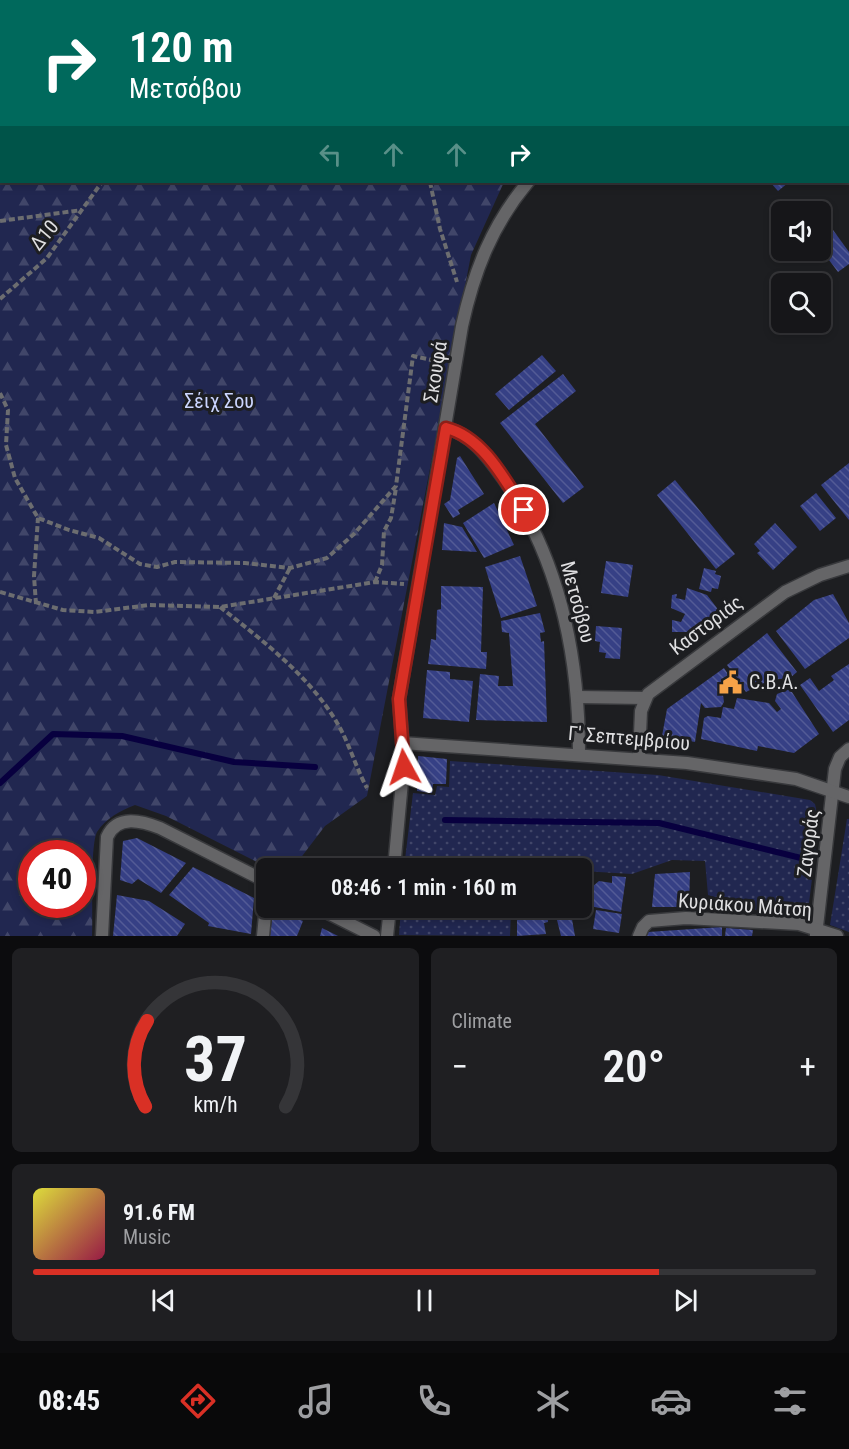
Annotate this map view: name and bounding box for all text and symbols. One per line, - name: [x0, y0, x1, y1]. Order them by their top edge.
- text: 120 m: [129, 23, 234, 72]
- icon: right: [30, 24, 108, 102]
- text: Μετσόβου: [129, 73, 242, 105]
- icon: left: [314, 138, 347, 171]
- icon: ahead: [377, 138, 410, 171]
- icon: ahead: [440, 138, 473, 171]
- icon: right: [503, 138, 536, 171]
- map controls: [771, 201, 831, 333]
- button: sound: [771, 201, 831, 261]
- street label: Δ10: [25, 215, 63, 255]
- button: search: [771, 273, 831, 333]
- street label: Σκουφά: [418, 340, 452, 404]
- park label: Σέιχ Σου: [184, 389, 254, 413]
- pin: [498, 484, 549, 535]
- icon: arrive: [507, 493, 540, 526]
- street label: Μετσόβου: [556, 559, 600, 645]
- street label: Καστοριάς: [665, 590, 747, 660]
- public building icon: C.B.A.: [718, 669, 744, 695]
- place label: C.B.A.: [749, 670, 799, 694]
- street label: Γ' Σεπτεμβρίου: [567, 721, 691, 755]
- position arrow: [372, 735, 436, 799]
- street label: Ζαγοράς: [792, 808, 824, 878]
- speed limit sign: 40: [18, 840, 96, 918]
- text: 08:46 · 1 min · 160 m: [331, 875, 517, 900]
- street label: Κυριάκου Μάτση: [677, 888, 813, 922]
- text: Climate: [452, 1009, 512, 1033]
- text: 37: [184, 1023, 247, 1096]
- text: 20°: [602, 1040, 665, 1093]
- text: −: [452, 1047, 468, 1086]
- text: +: [800, 1047, 816, 1086]
- text: km/h: [193, 1092, 237, 1117]
- text: 91.6 FM: [123, 1200, 195, 1225]
- text: Music: [123, 1225, 171, 1249]
- icon: previous: [147, 1284, 180, 1317]
- icon: pause: [408, 1284, 441, 1317]
- icon: next: [669, 1284, 702, 1317]
- icon: directions: [177, 1380, 219, 1422]
- icon: music: [295, 1380, 337, 1422]
- icon: phone: [413, 1380, 455, 1422]
- icon: climate: [532, 1380, 574, 1422]
- icon: car: [650, 1380, 692, 1422]
- icon: filters: [769, 1380, 811, 1422]
- text: 08:45: [38, 1385, 100, 1417]

